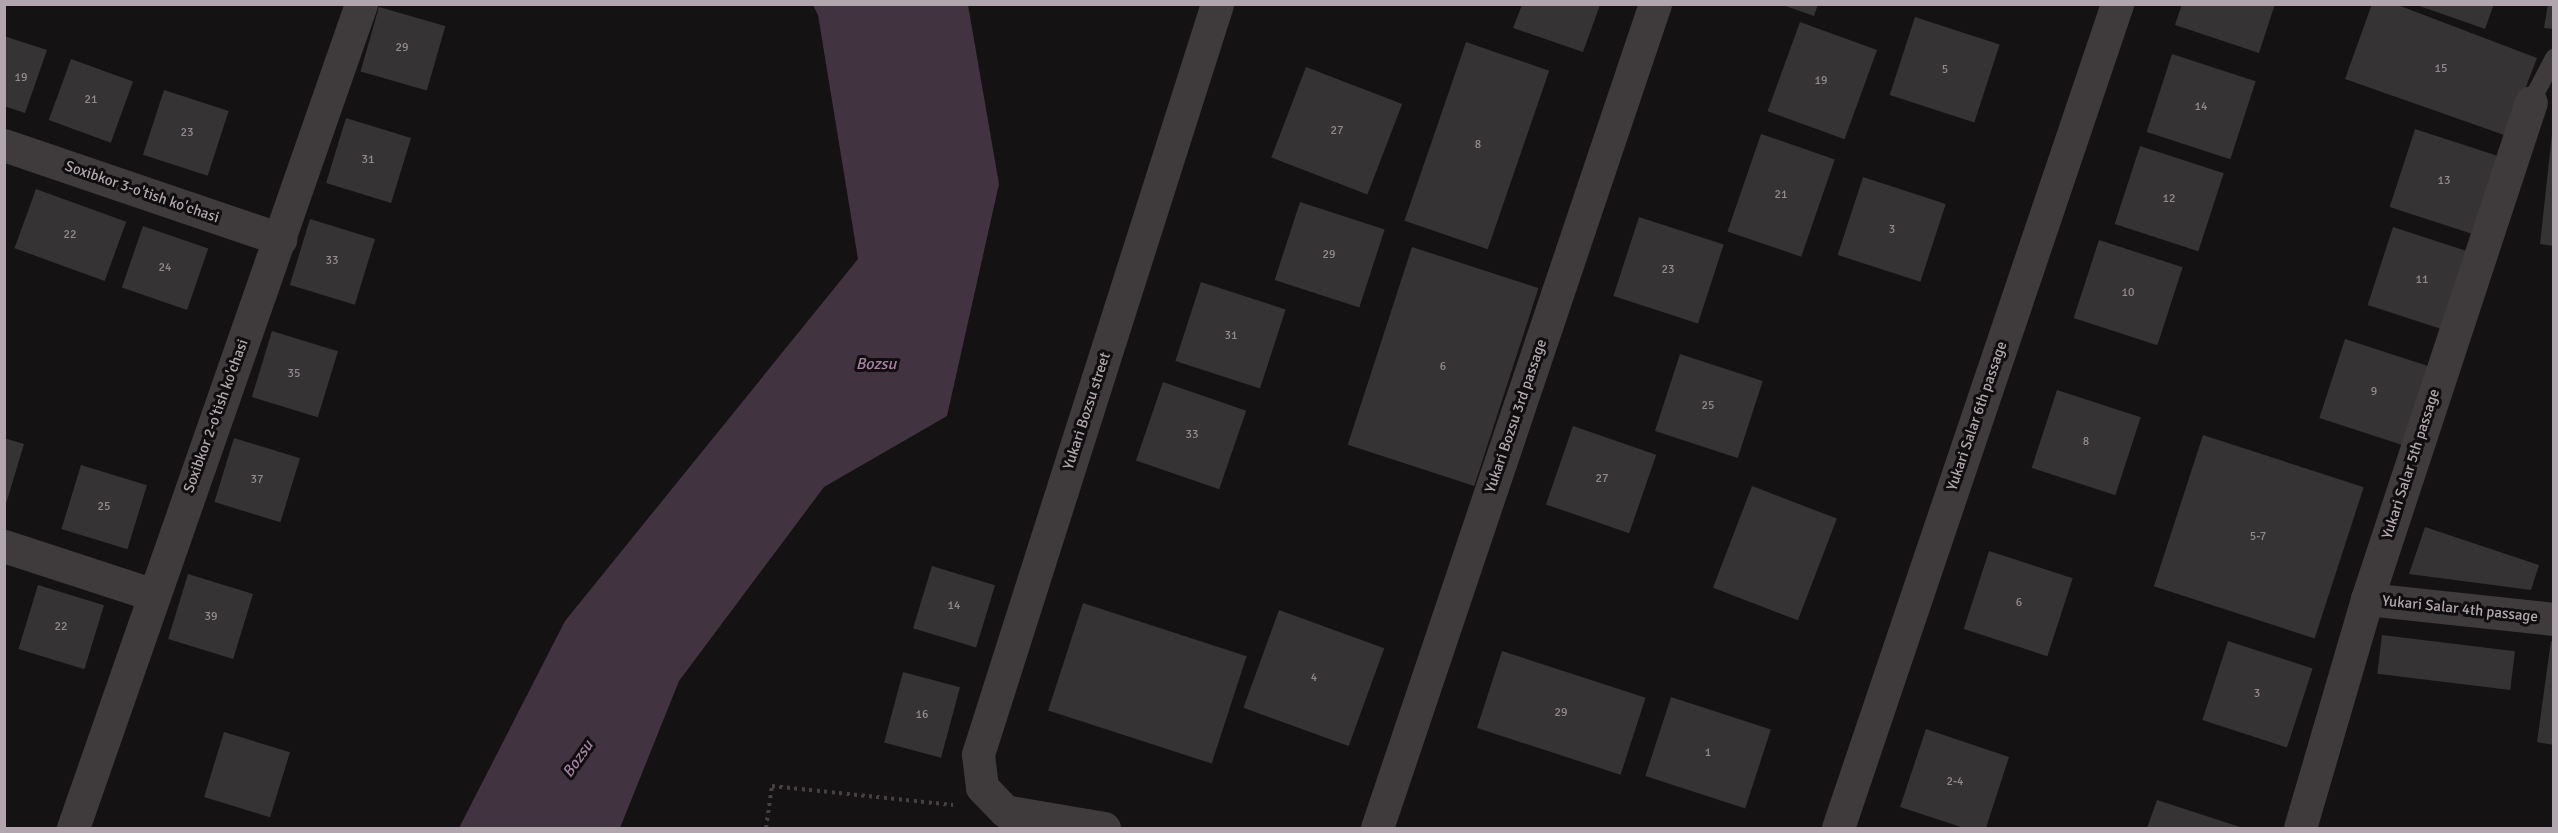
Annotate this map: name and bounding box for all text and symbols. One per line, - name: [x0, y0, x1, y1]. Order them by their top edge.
- house number: 29: [396, 41, 408, 55]
- house number: 15: [2435, 62, 2447, 76]
- house number: 5: [1942, 63, 1948, 77]
- house number: 19: [15, 71, 27, 85]
- house number: 19: [1815, 74, 1827, 88]
- house number: 21: [85, 93, 97, 107]
- house number: 14: [2195, 100, 2207, 114]
- house number: 27: [1331, 124, 1343, 138]
- house number: 23: [181, 126, 193, 140]
- house number: 8: [1475, 138, 1481, 152]
- house number: 31: [362, 153, 374, 167]
- street label: Soxibkor 3-o'tish ko'chasi: [63, 157, 221, 227]
- house number: 13: [2438, 174, 2450, 188]
- house number: 21: [1775, 188, 1787, 202]
- house number: 12: [2163, 192, 2175, 206]
- house number: 3: [1889, 223, 1895, 237]
- house number: 22: [64, 228, 76, 242]
- house number: 29: [1323, 248, 1335, 262]
- house number: 33: [326, 254, 338, 268]
- house number: 24: [159, 261, 171, 275]
- house number: 23: [1662, 263, 1674, 277]
- house number: 11: [2416, 273, 2428, 287]
- house number: 10: [2122, 286, 2134, 300]
- house number: 31: [1225, 329, 1237, 343]
- street label: Soxibkor 2-o'tish ko'chasi: [180, 337, 252, 495]
- street label: Yukari Bozsu 3rd passage: [1481, 337, 1551, 495]
- street label: Yukari Salar 6th passage: [1943, 339, 2011, 493]
- street label: Yukari Bozsu street: [1060, 350, 1114, 472]
- water label: Bozsu: [856, 354, 896, 374]
- house number: 6: [1440, 360, 1446, 374]
- house number: 35: [288, 367, 300, 381]
- house number: 9: [2371, 385, 2377, 399]
- street label: Yukari Salar 5th passage: [2378, 387, 2444, 541]
- house number: 25: [1702, 399, 1714, 413]
- house number: 33: [1186, 428, 1198, 442]
- house number: 8: [2083, 435, 2089, 449]
- house number: 27: [1596, 472, 1608, 486]
- house number: 37: [251, 473, 263, 487]
- house number: 25: [98, 500, 110, 514]
- house number: 5-7: [2250, 530, 2266, 544]
- street label: Yukari Salar 4th passage: [2381, 592, 2539, 626]
- house number: 6: [2016, 596, 2022, 610]
- house number: 14: [948, 599, 960, 613]
- house number: 39: [205, 610, 217, 624]
- house number: 22: [55, 620, 67, 634]
- house number: 4: [1311, 671, 1317, 685]
- house number: 3: [2254, 687, 2260, 701]
- house number: 29: [1555, 706, 1567, 720]
- house number: 16: [916, 708, 928, 722]
- water label: Bozsu: [558, 737, 598, 781]
- house number: 1: [1705, 746, 1711, 760]
- house number: 2-4: [1946, 775, 1964, 789]

